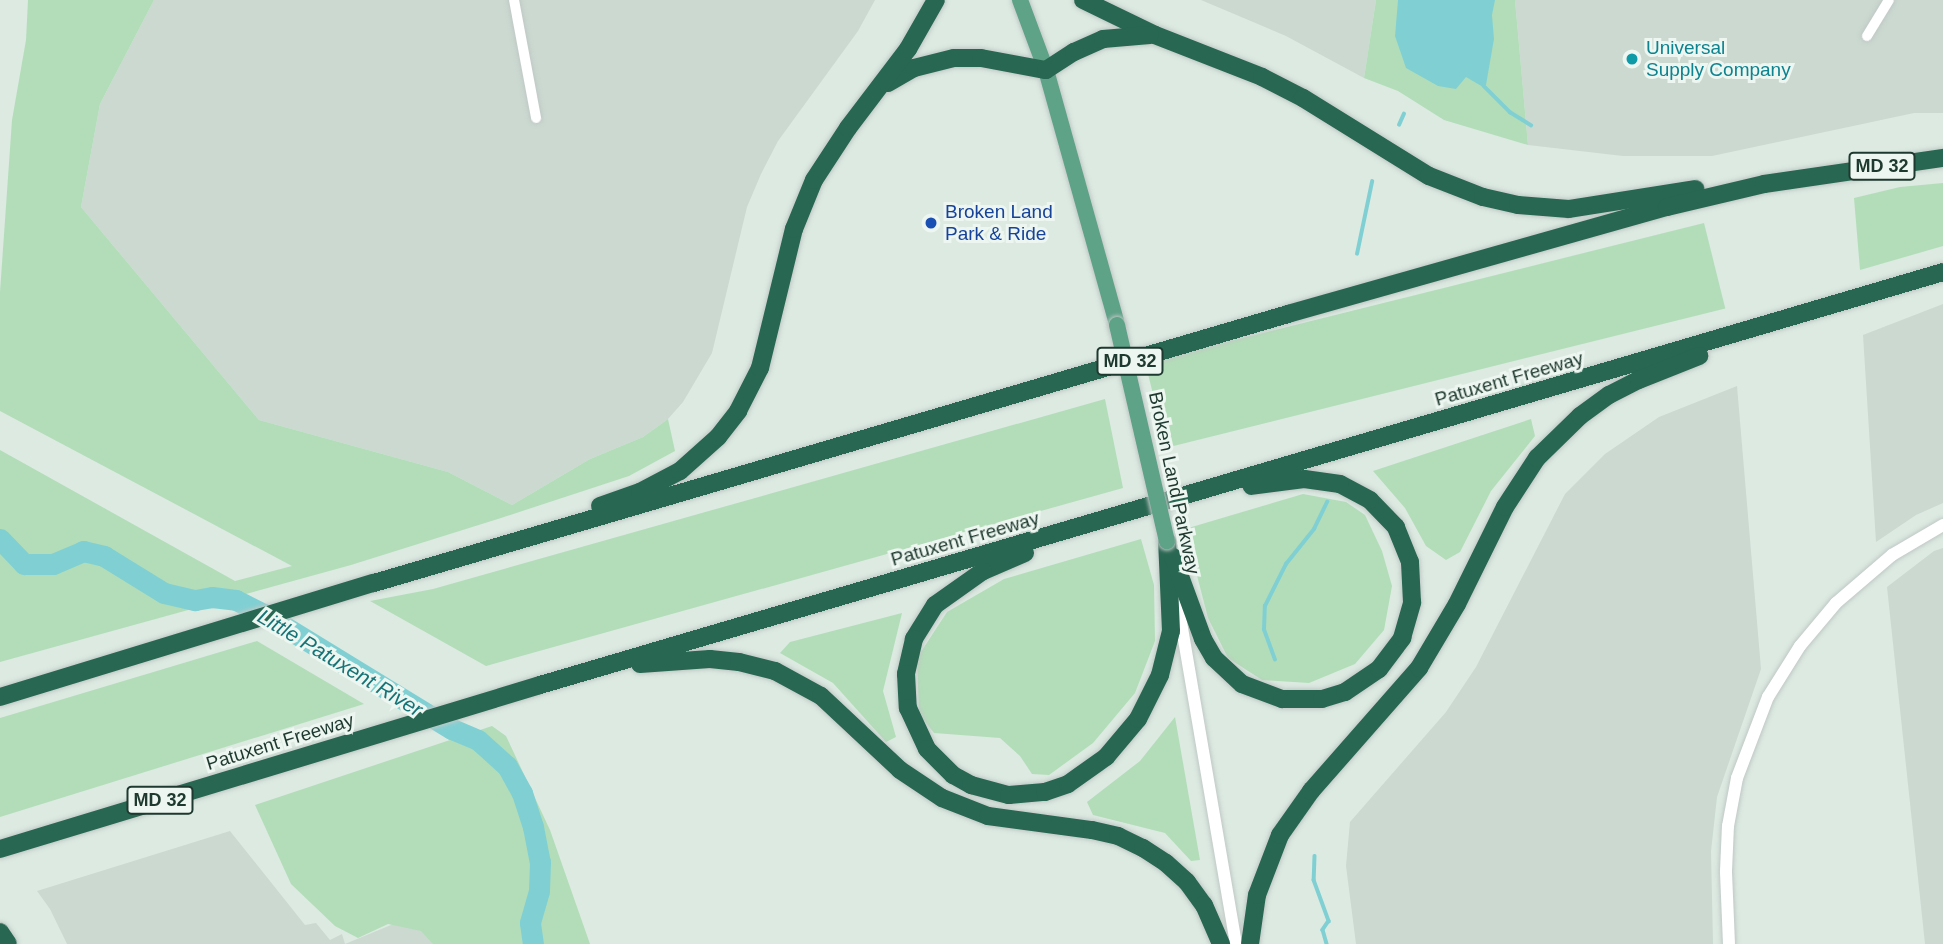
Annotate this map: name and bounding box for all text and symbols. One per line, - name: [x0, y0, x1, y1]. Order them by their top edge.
- place label: Universal Supply Company: [1646, 37, 1791, 81]
- marker: Universal Supply Company: [1624, 51, 1640, 67]
- road number: MD 32: [1847, 152, 1917, 181]
- place label: Broken Land Park & Ride: [945, 201, 1053, 245]
- marker: Broken Land Park & Ride: [923, 215, 939, 231]
- road number: MD 32: [1095, 346, 1165, 376]
- street label: Patuxent Freeway: [1432, 347, 1586, 411]
- street label: Broken Land Parkway: [1144, 390, 1204, 576]
- street label: Patuxent Freeway: [888, 507, 1042, 571]
- water label: Little Patuxent River: [253, 604, 427, 722]
- street label: Patuxent Freeway: [203, 709, 357, 775]
- road number: MD 32: [125, 786, 195, 814]

